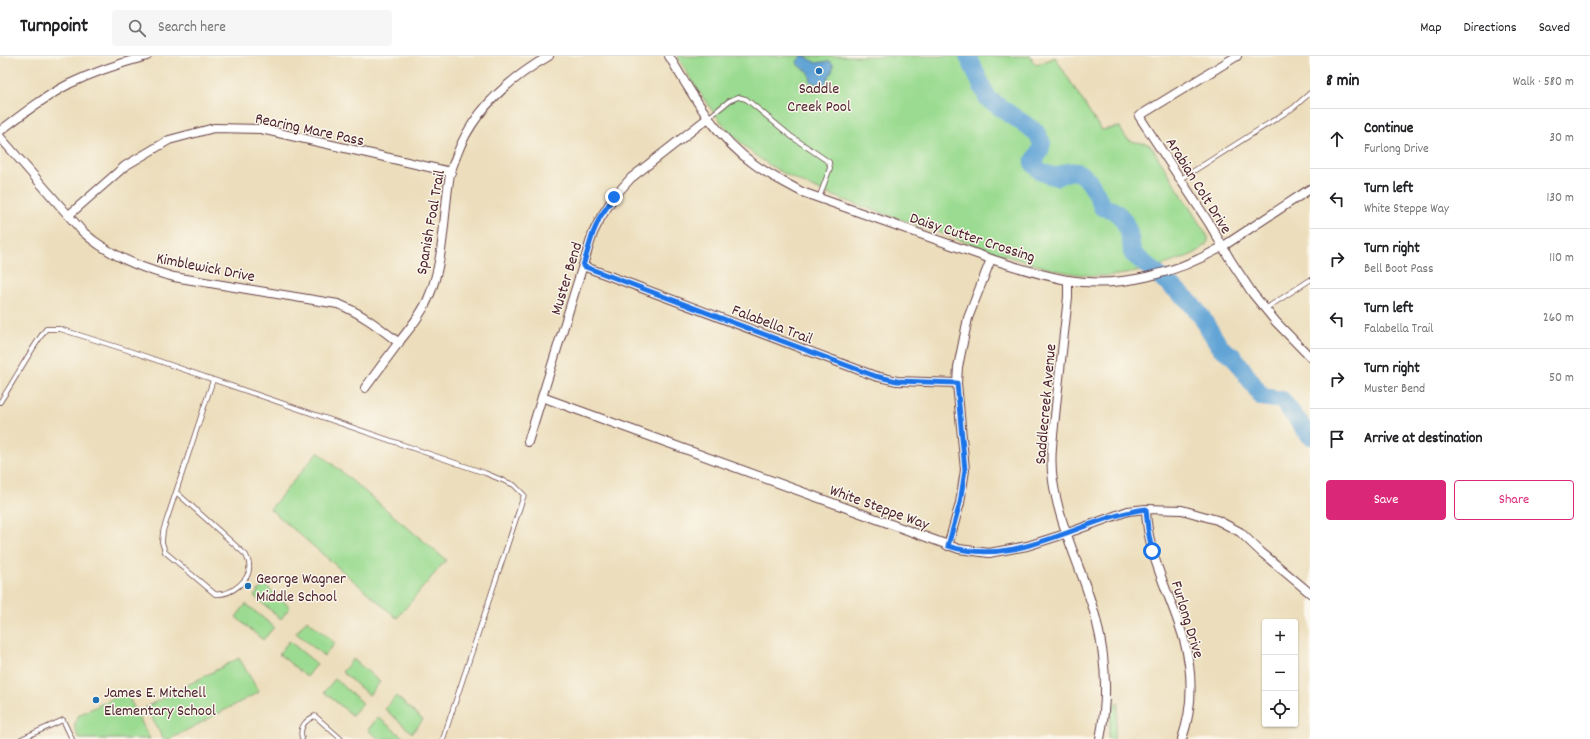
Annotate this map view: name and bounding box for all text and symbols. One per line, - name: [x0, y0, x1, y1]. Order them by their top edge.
- search box: [112, 10, 392, 46]
- text: Turnpoint: [20, 14, 88, 41]
- icon: search: [126, 17, 148, 39]
- text: Search here: [158, 17, 226, 39]
- text: Map: [1420, 18, 1442, 38]
- text: Directions: [1464, 18, 1517, 38]
- text: Saved: [1539, 18, 1570, 38]
- marker: Saddle Creek Pool: [814, 66, 824, 76]
- text: 8 min: [1326, 70, 1359, 94]
- text: Walk · 580 m: [1513, 73, 1574, 92]
- place label: Saddle Creek Pool: [787, 78, 851, 119]
- street label: Rearing Mare Pass: [253, 108, 366, 153]
- text: Continue: [1364, 118, 1413, 140]
- icon: ahead: [1326, 128, 1348, 150]
- text: 30 m: [1549, 129, 1574, 148]
- street label: Arabian Colt Drive: [1159, 134, 1237, 239]
- text: Furlong Drive: [1364, 140, 1429, 159]
- street label: Spanish Foal Trail: [411, 168, 452, 277]
- text: Turn left: [1364, 178, 1413, 200]
- route end: [605, 188, 623, 206]
- icon: left: [1326, 188, 1348, 210]
- text: 130 m: [1546, 189, 1574, 208]
- text: White Steppe Way: [1364, 200, 1449, 219]
- street label: Daisy Cutter Crossing: [907, 207, 1038, 269]
- text: Turn right: [1364, 238, 1420, 260]
- street label: Muster Bend: [545, 239, 589, 318]
- street label: Kimblewick Drive: [154, 248, 257, 289]
- icon: right: [1326, 248, 1348, 270]
- text: 110 m: [1549, 249, 1574, 268]
- text: Bell Boot Pass: [1364, 260, 1434, 279]
- text: Turn left: [1364, 298, 1413, 320]
- street label: Falabella Trail: [728, 299, 816, 351]
- icon: left: [1326, 308, 1348, 330]
- text: 260 m: [1543, 309, 1574, 328]
- text: Falabella Trail: [1364, 320, 1433, 339]
- street label: Saddlecreek Avenue: [1030, 343, 1063, 465]
- text: Turn right: [1364, 358, 1420, 380]
- icon: right: [1326, 368, 1348, 390]
- text: 50 m: [1549, 369, 1574, 388]
- text: Muster Bend: [1364, 380, 1425, 399]
- icon: arrive: [1326, 428, 1348, 450]
- text: Arrive at destination: [1364, 428, 1482, 450]
- street label: White Steppe Way: [826, 480, 933, 537]
- button: Save: [1326, 480, 1446, 520]
- button: Share: [1454, 480, 1574, 520]
- route start: [1143, 542, 1161, 560]
- place label: George Wagner Middle School: [256, 568, 346, 609]
- street label: Furlong Drive: [1164, 578, 1209, 661]
- marker: George Wagner Middle School: [243, 581, 253, 591]
- map controls: [1262, 619, 1298, 727]
- button: +: [1262, 619, 1298, 655]
- button: −: [1262, 655, 1298, 691]
- place label: James E. Mitchell Elementary School: [104, 682, 216, 723]
- button: locate: [1262, 691, 1298, 727]
- marker: James E. Mitchell Elementary School: [91, 695, 101, 705]

